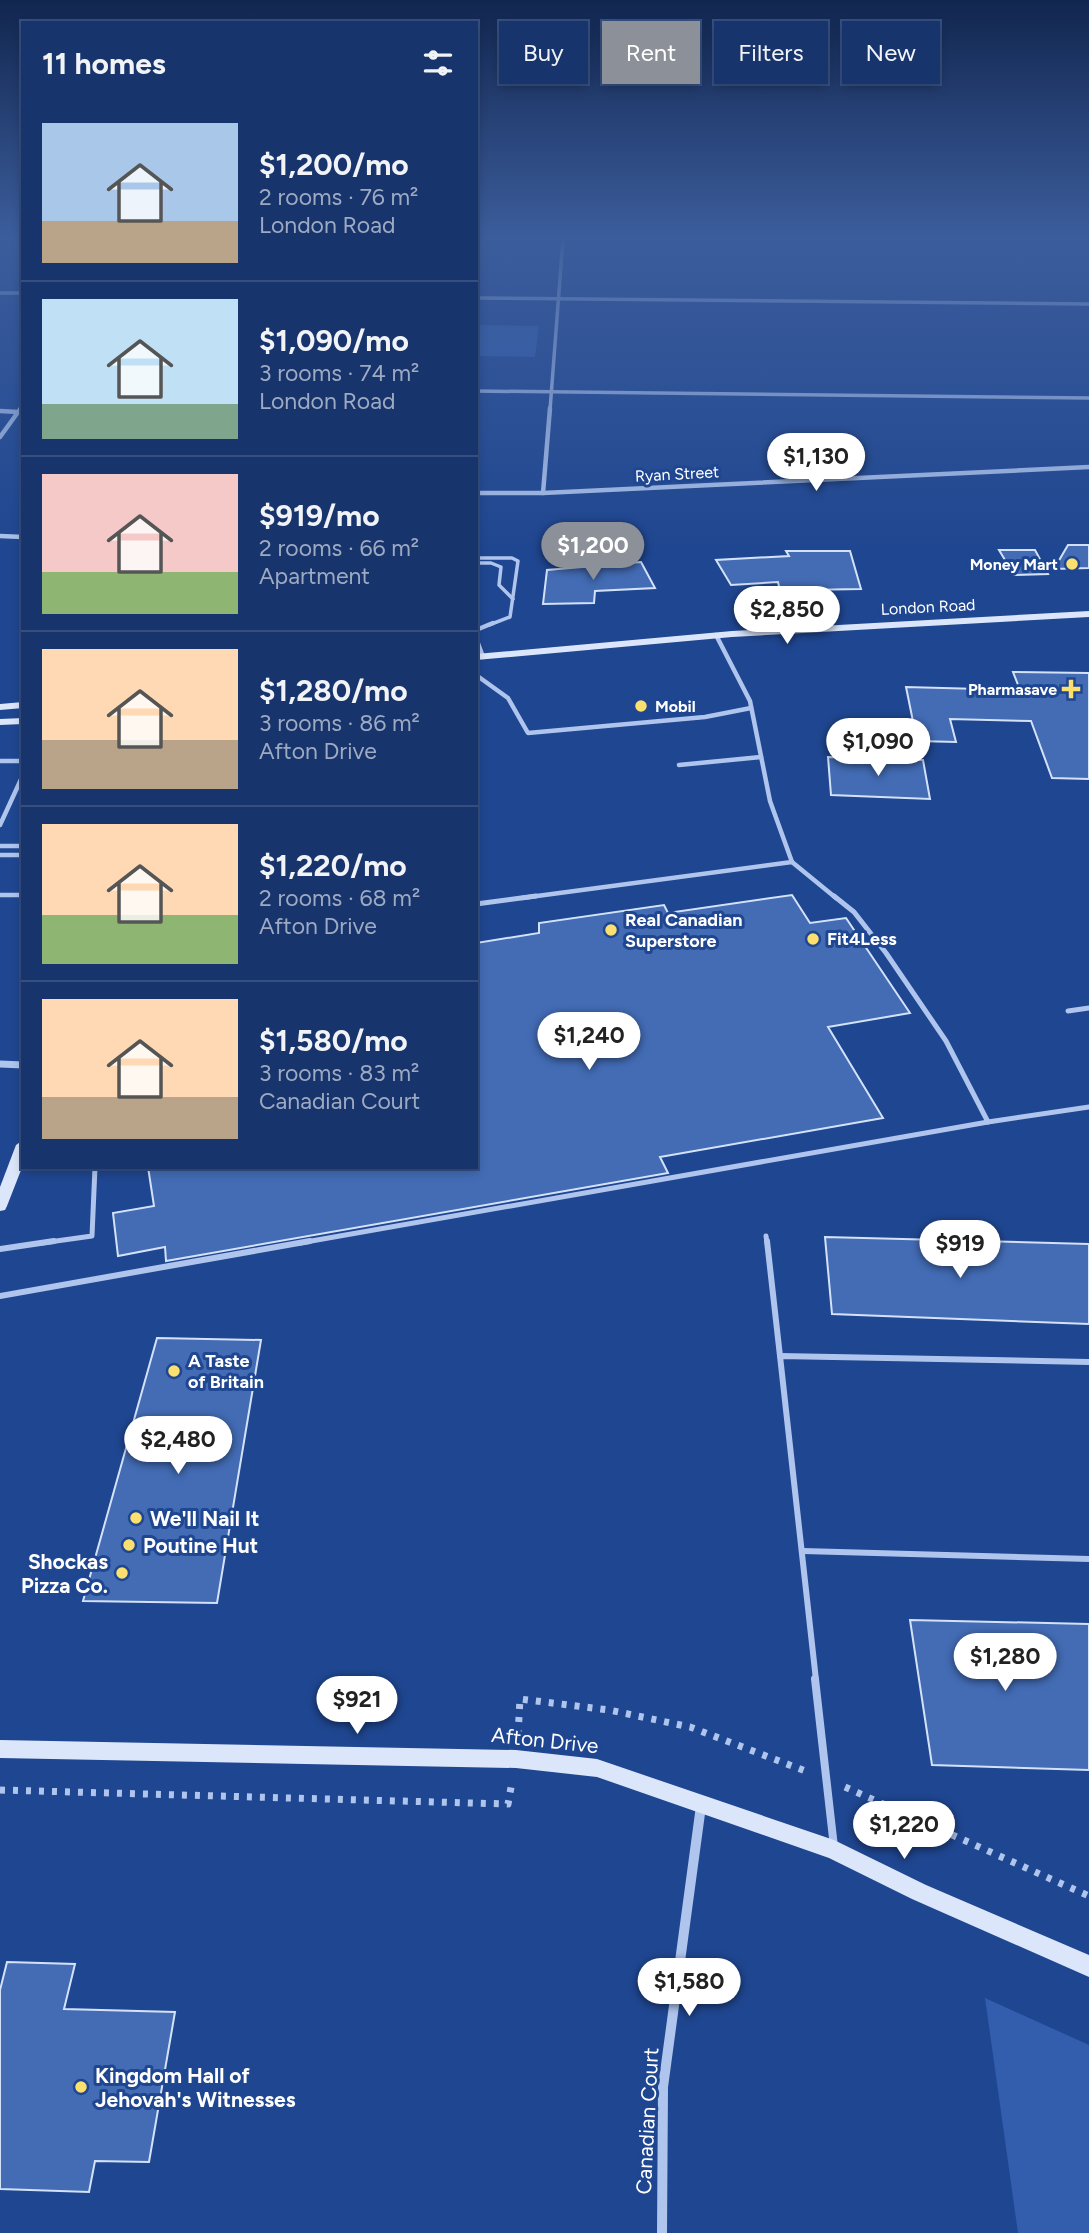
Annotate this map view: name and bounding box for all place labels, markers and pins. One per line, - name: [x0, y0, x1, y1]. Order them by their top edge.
- pin: $1,130: [759, 434, 873, 493]
- pin: $1,200: [536, 522, 650, 582]
- place label: Money Mart: [970, 555, 1058, 574]
- marker: Money Mart: [1064, 556, 1080, 572]
- pin: $2,850: [730, 586, 844, 646]
- place label: Pharmasave: [968, 680, 1057, 699]
- marker: Pharmasave: [1063, 681, 1079, 697]
- place label: Mobil: [655, 697, 696, 716]
- marker: Mobil: [633, 698, 649, 714]
- pin: $1,090: [821, 718, 935, 778]
- place label: Real Canadian Superstore: [625, 909, 743, 952]
- marker: Real Canadian Superstore: [603, 922, 619, 938]
- place label: Fit4Less: [827, 928, 897, 950]
- marker: Fit4Less: [805, 931, 821, 947]
- pin: $1,240: [532, 1012, 646, 1072]
- pin: $919: [919, 1220, 1001, 1280]
- place label: A Taste of Britain: [188, 1350, 264, 1393]
- marker: A Taste of Britain: [166, 1363, 182, 1379]
- pin: $2,480: [121, 1416, 235, 1476]
- place label: We'll Nail It: [150, 1506, 260, 1531]
- marker: We'll Nail It: [128, 1510, 144, 1526]
- place label: Poutine Hut: [143, 1533, 258, 1558]
- marker: Poutine Hut: [121, 1537, 137, 1553]
- place label: Shockas Pizza Co.: [21, 1549, 108, 1598]
- marker: Shockas Pizza Co.: [114, 1565, 130, 1581]
- pin: $1,280: [948, 1634, 1062, 1693]
- pin: $921: [316, 1676, 398, 1736]
- pin: $1,220: [847, 1801, 961, 1861]
- pin: $1,580: [632, 1958, 746, 2018]
- place label: Kingdom Hall of Jehovah's Witnesses: [95, 2063, 296, 2112]
- marker: Kingdom Hall of Jehovah's Witnesses: [73, 2079, 89, 2095]

